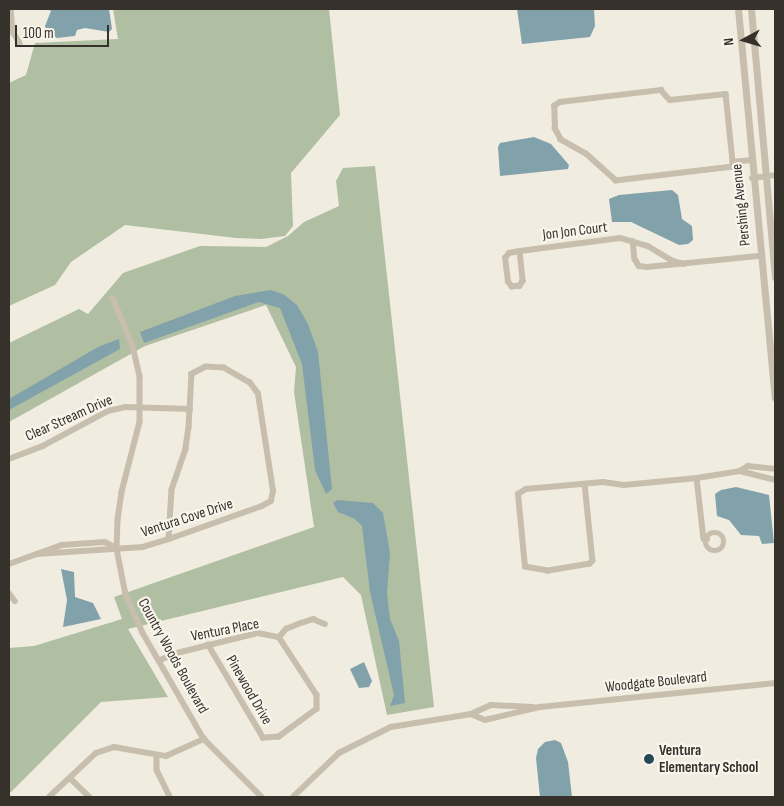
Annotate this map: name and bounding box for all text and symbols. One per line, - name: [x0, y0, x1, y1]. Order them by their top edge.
- scale bar: [18, 15, 111, 47]
- north arrow: [719, 15, 769, 65]
- text: 100 m: [23, 24, 54, 43]
- text: N: [720, 37, 737, 46]
- street label: Pershing Avenue: [728, 163, 754, 247]
- street label: Jon Jon Court: [542, 218, 608, 244]
- street label: Clear Stream Drive: [23, 391, 115, 445]
- street label: Ventura Cove Drive: [139, 495, 235, 541]
- street label: Country Woods Boulevard: [134, 595, 212, 717]
- street label: Ventura Place: [190, 615, 260, 645]
- street label: Pinewood Drive: [222, 652, 276, 728]
- street label: Woodgate Boulevard: [604, 668, 708, 696]
- place label: Ventura Elementary School: [659, 741, 758, 776]
- marker: Ventura Elementary School: [643, 753, 655, 765]

